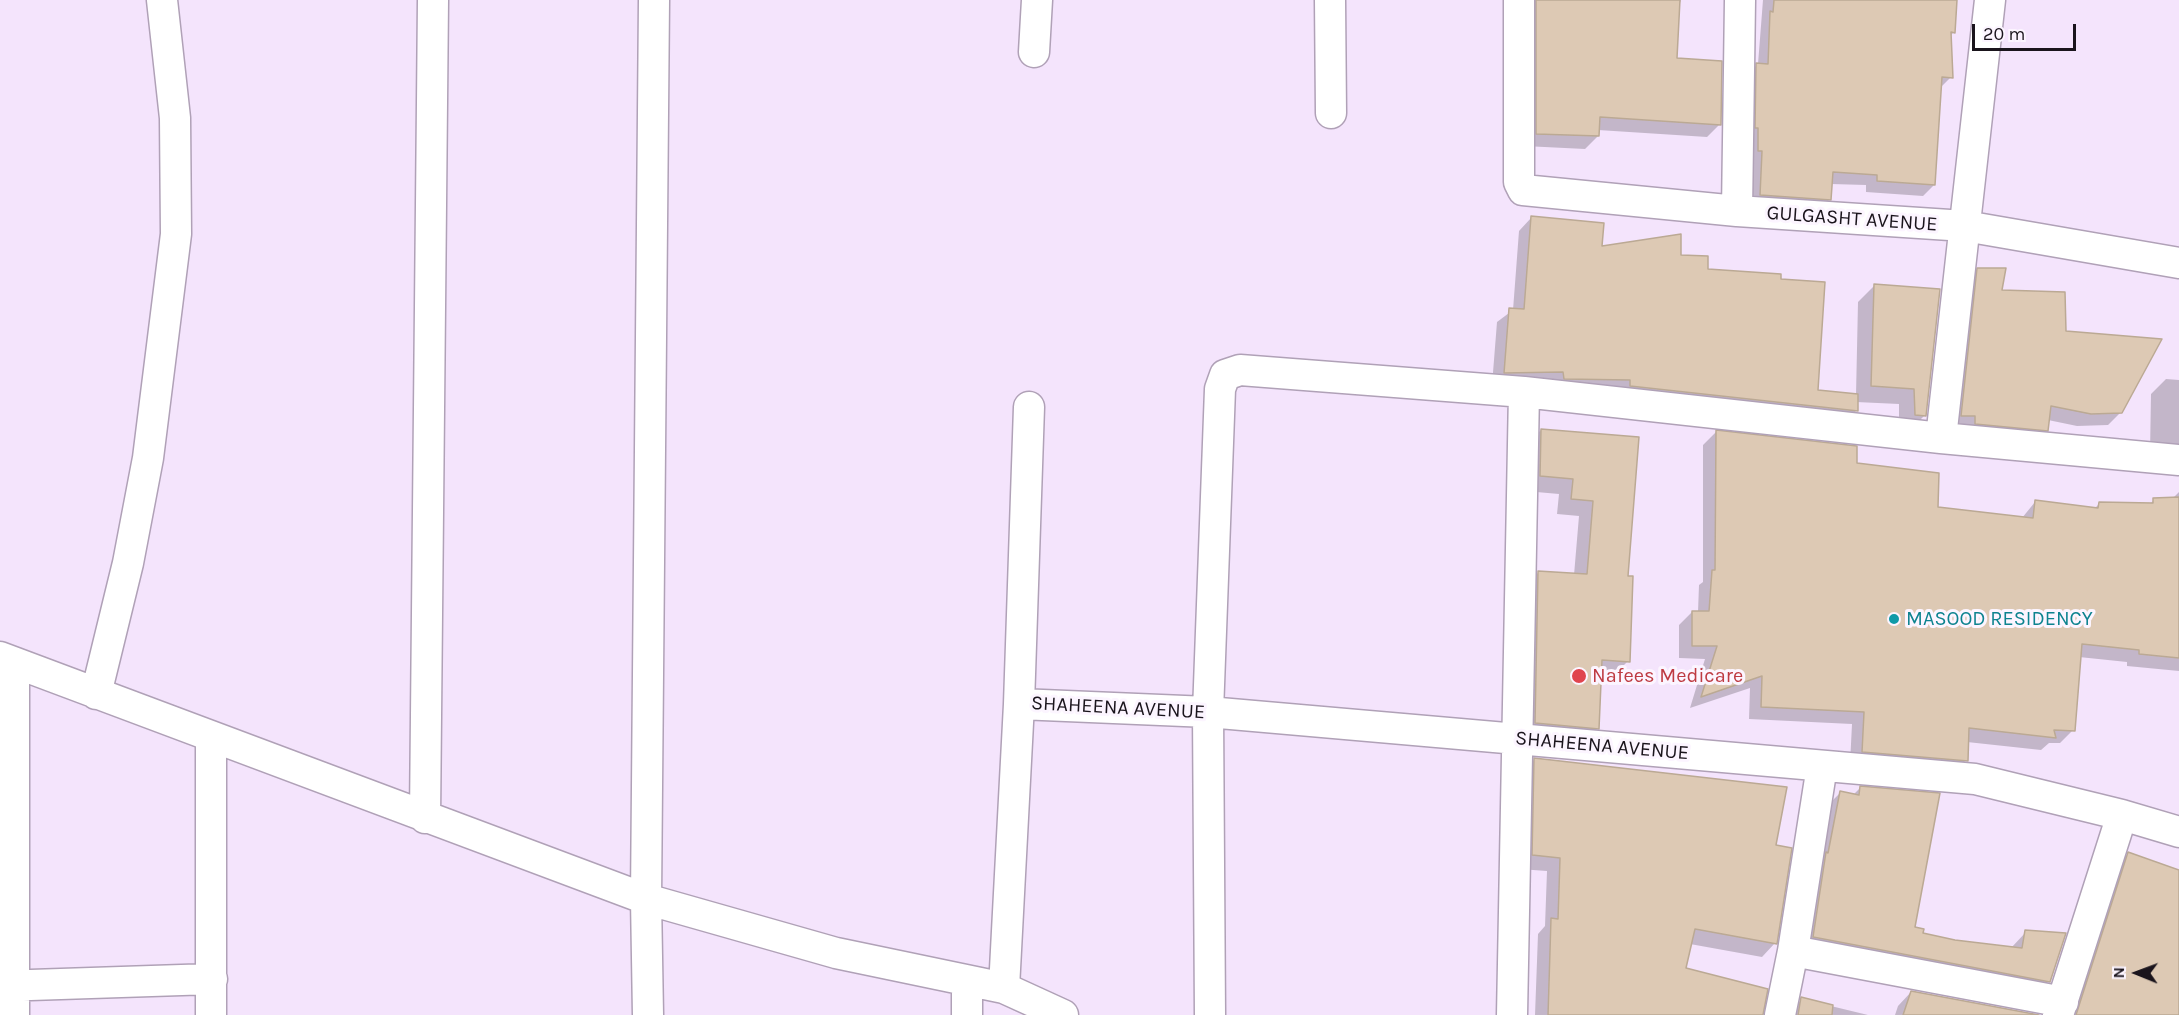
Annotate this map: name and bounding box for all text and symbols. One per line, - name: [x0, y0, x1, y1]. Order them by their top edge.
- scale bar: [1975, 12, 2078, 50]
- text: 20 m: [1983, 23, 2025, 45]
- street label: GULGASHT AVENUE: [1766, 201, 1938, 237]
- place label: MASOOD RESIDENCY: [1906, 607, 2093, 631]
- marker: MASOOD RESIDENCY: [1887, 612, 1901, 626]
- place label: Nafees Medicare: [1592, 664, 1743, 688]
- marker: Nafees Medicare: [1570, 667, 1588, 685]
- street label: SHAHEENA AVENUE: [1030, 691, 1206, 725]
- street label: SHAHEENA AVENUE: [1514, 726, 1690, 766]
- north arrow: [2107, 943, 2167, 1003]
- text: N: [2109, 967, 2128, 979]

